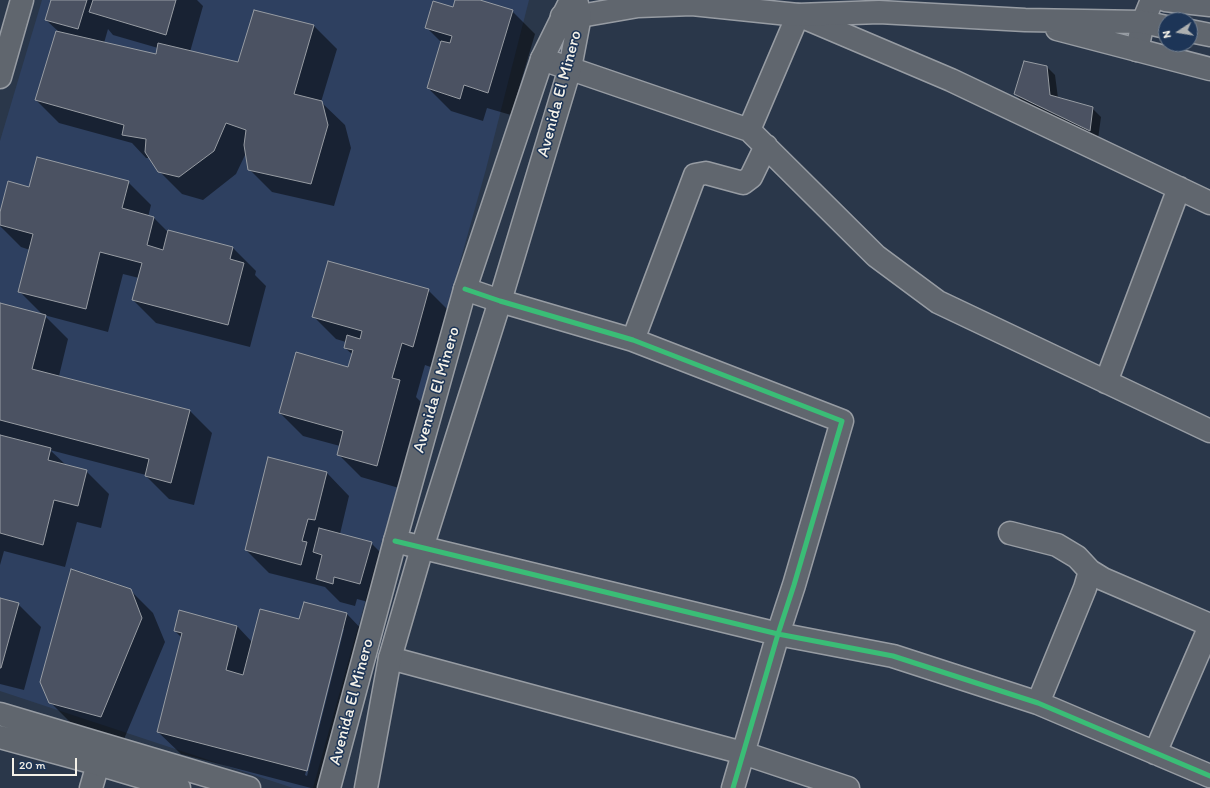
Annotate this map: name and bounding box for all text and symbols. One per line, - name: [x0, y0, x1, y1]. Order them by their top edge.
- north arrow: [1158, 12, 1198, 52]
- street label: Avenida El Minero: [533, 28, 587, 160]
- text: N: [1160, 29, 1174, 39]
- street label: Avenida El Minero: [409, 325, 465, 455]
- street label: Avenida El Minero: [325, 636, 379, 768]
- scale bar: [14, 750, 79, 776]
- text: 20 m: [19, 758, 46, 772]

